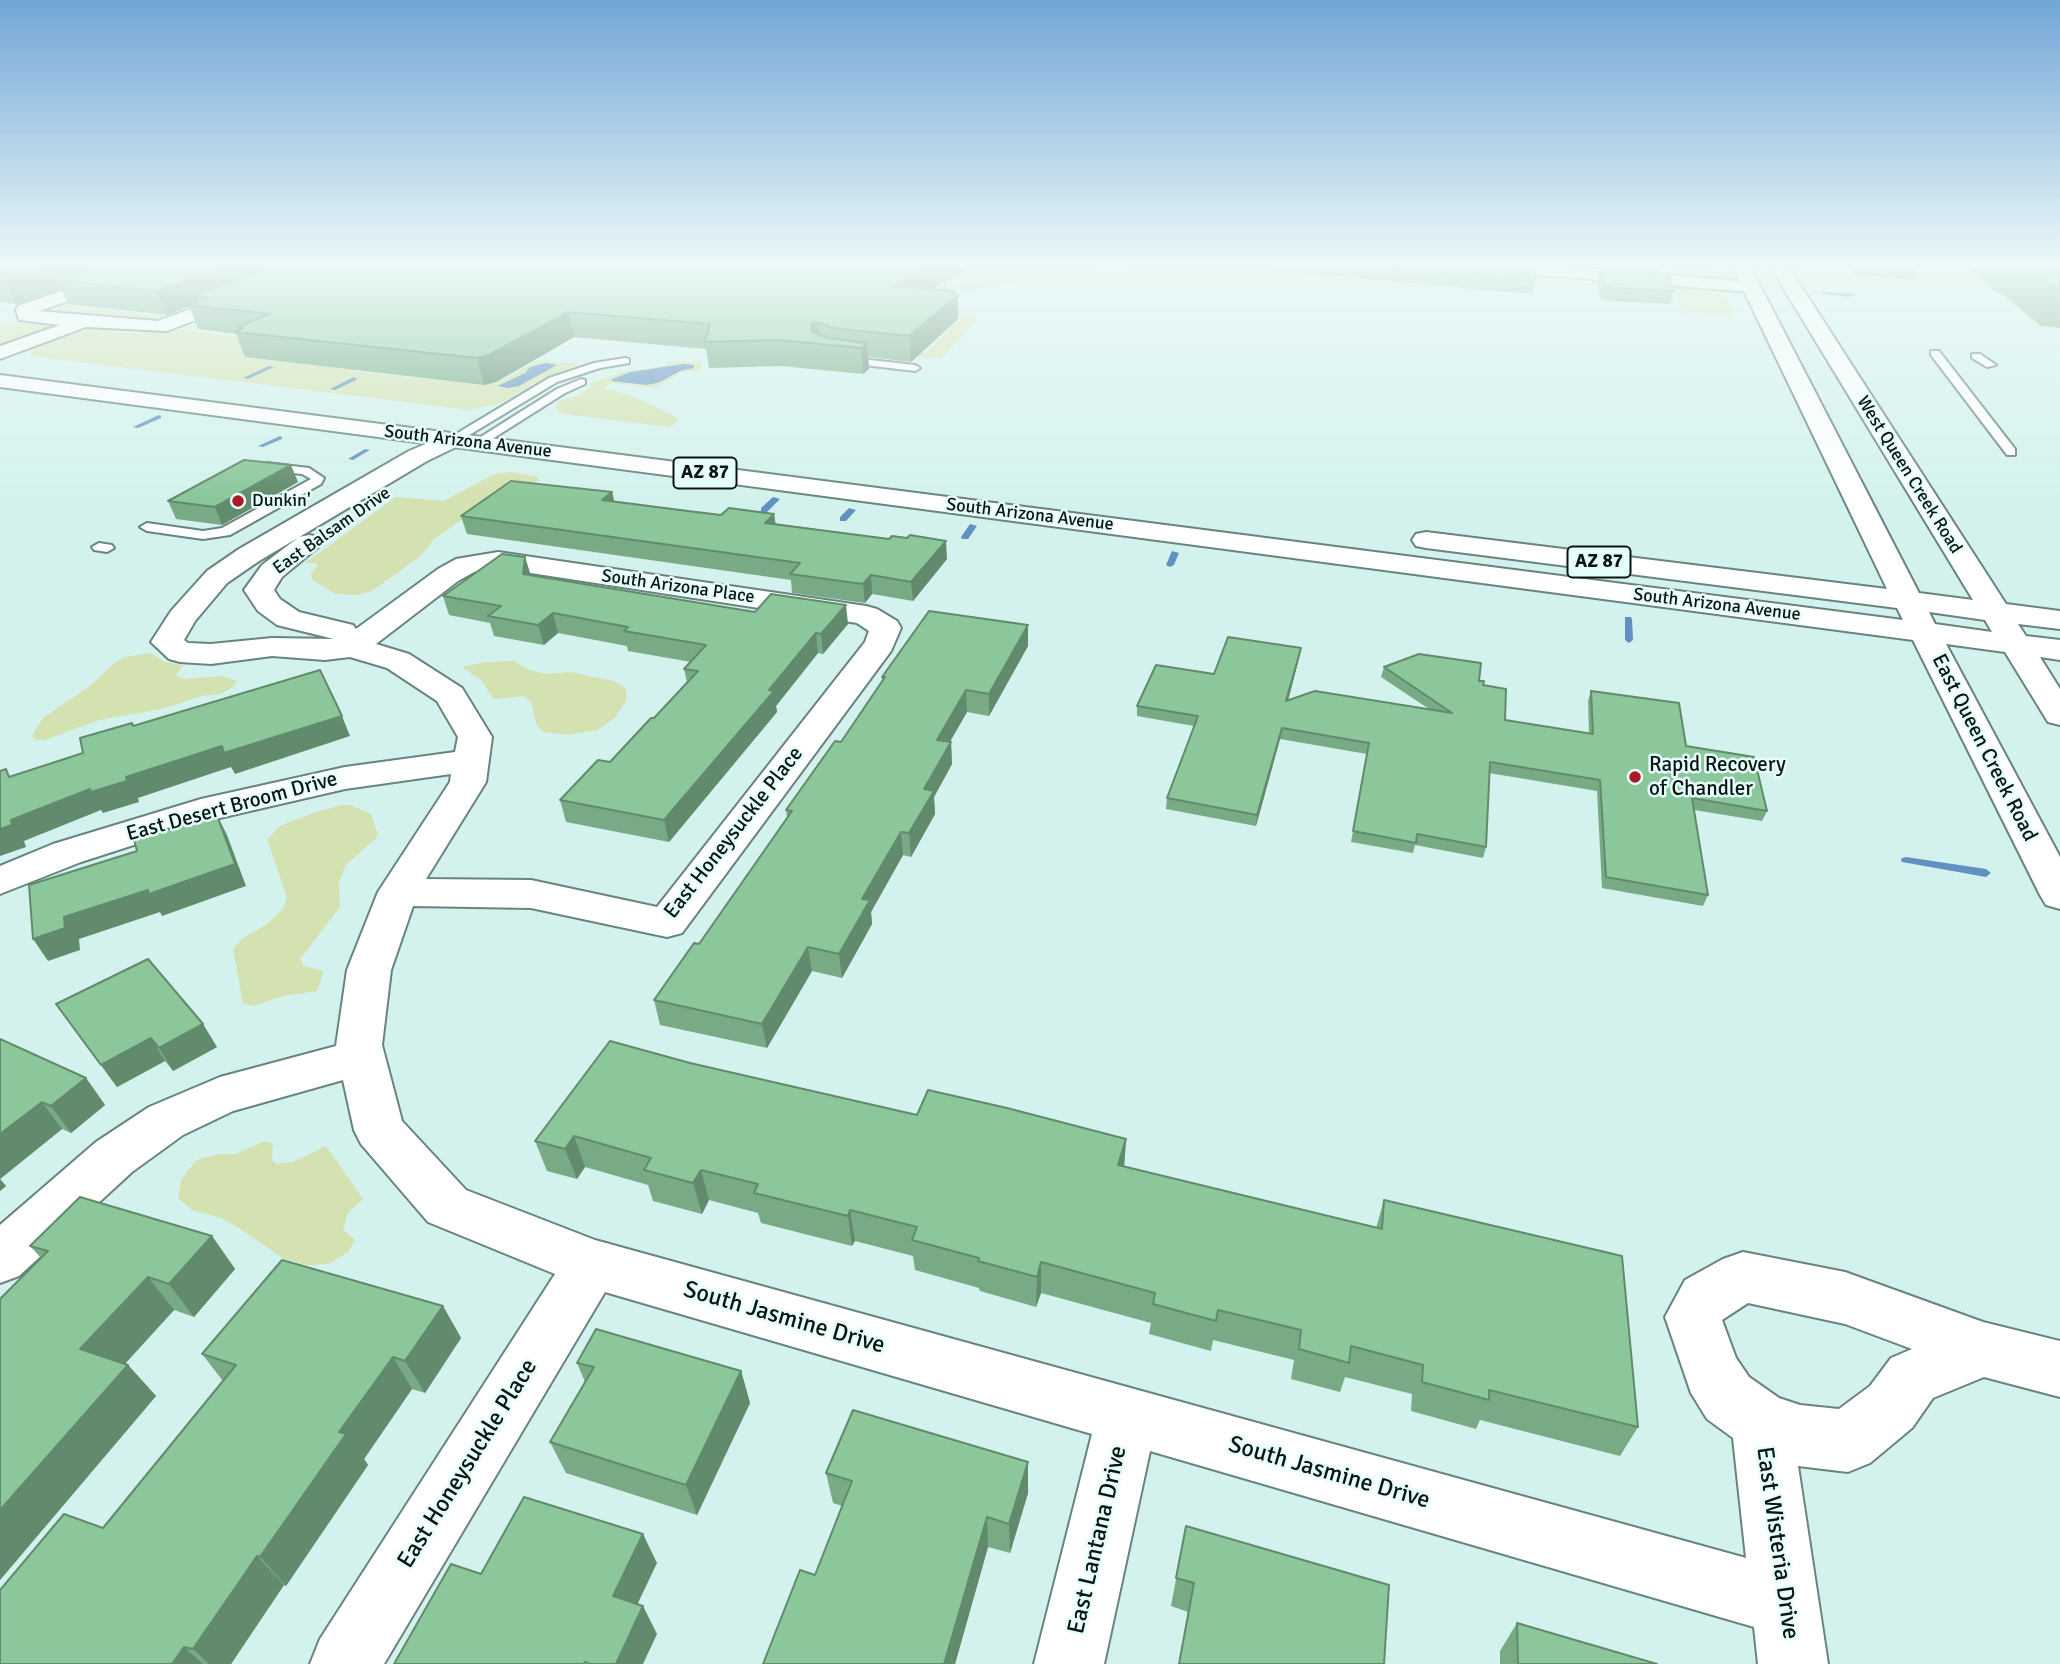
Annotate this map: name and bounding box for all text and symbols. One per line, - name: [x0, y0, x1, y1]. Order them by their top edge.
- street label: West Queen Creek Road: [1852, 392, 1966, 558]
- street label: South Arizona Avenue: [383, 421, 553, 463]
- road number: AZ 87: [674, 458, 736, 488]
- street label: East Balsam Drive: [269, 483, 395, 579]
- place label: Dunkin': [252, 490, 311, 512]
- marker: Dunkin': [230, 493, 246, 509]
- street label: South Arizona Avenue: [945, 494, 1115, 536]
- road number: AZ 87: [1568, 547, 1630, 578]
- street label: South Arizona Place: [600, 566, 756, 608]
- street label: South Arizona Avenue: [1632, 584, 1802, 626]
- street label: East Queen Creek Road: [1926, 650, 2042, 846]
- street label: East Honeysuckle Place: [659, 742, 809, 924]
- place label: Rapid Recovery of Chandler: [1649, 752, 1786, 802]
- street label: East Desert Broom Drive: [124, 767, 340, 847]
- marker: Rapid Recovery of Chandler: [1627, 769, 1643, 785]
- street label: South Jasmine Drive: [680, 1275, 888, 1361]
- street label: East Honeysuckle Place: [392, 1354, 544, 1574]
- street label: South Jasmine Drive: [1225, 1430, 1433, 1516]
- street label: East Lantana Drive: [1062, 1443, 1134, 1637]
- street label: East Wisteria Drive: [1749, 1445, 1805, 1641]

